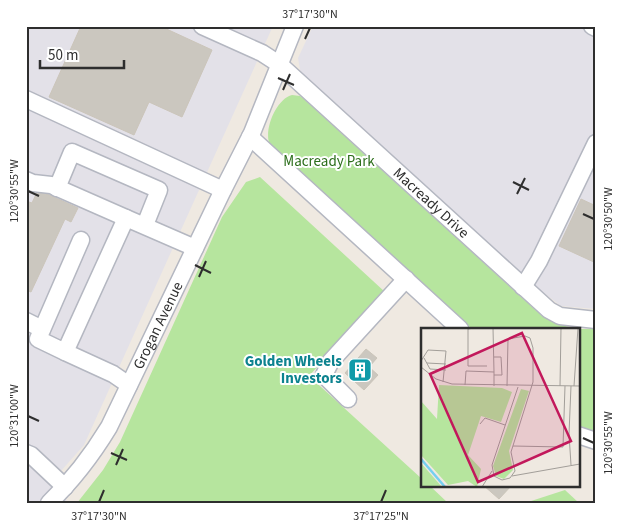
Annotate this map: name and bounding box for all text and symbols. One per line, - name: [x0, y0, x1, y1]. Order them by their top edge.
- text: 37°17'30"N: [282, 6, 338, 23]
- scale bar: [40, 38, 124, 70]
- text: 50 m: [48, 45, 78, 66]
- park label: Macready Park: [283, 151, 375, 172]
- text: 120°30'55"W: [6, 159, 23, 223]
- street label: Macready Drive: [388, 163, 473, 243]
- text: 120°30'50"W: [600, 187, 617, 251]
- street label: Grogan Avenue: [128, 278, 188, 373]
- inset map: [421, 328, 580, 486]
- place label: Golden Wheels Investors: [245, 351, 342, 389]
- building icon: Golden Wheels Investors: [347, 357, 373, 383]
- text: 120°31'00"W: [6, 384, 23, 448]
- text: 120°30'55"W: [600, 411, 617, 475]
- text: 37°17'30"N: [71, 508, 127, 525]
- text: 37°17'25"N: [353, 508, 409, 525]

